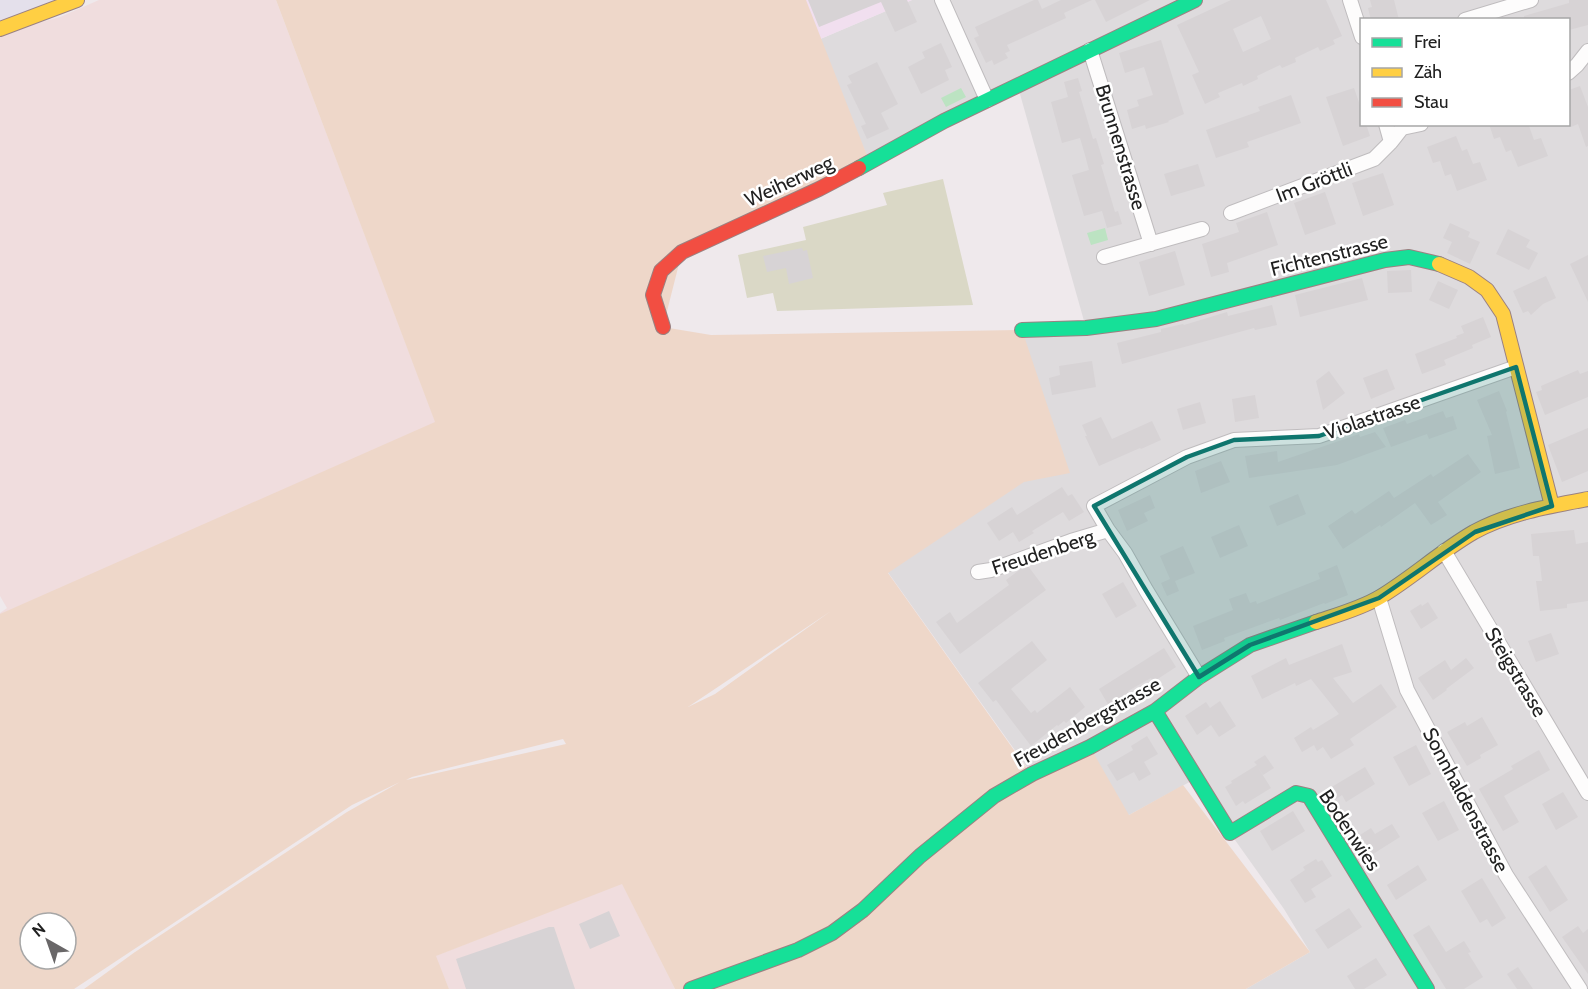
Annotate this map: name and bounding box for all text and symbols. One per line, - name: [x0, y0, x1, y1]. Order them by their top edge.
- legend: [1360, 18, 1570, 126]
- text: Frei: [1414, 31, 1441, 53]
- text: Zäh: [1414, 61, 1442, 83]
- street label: Brunnenstrasse: [1091, 81, 1151, 213]
- text: Stau: [1414, 91, 1448, 113]
- street label: Weiherweg: [741, 150, 838, 212]
- street label: Im Gröttli: [1273, 157, 1355, 207]
- street label: Fichtenstrasse: [1268, 229, 1390, 281]
- street label: Violastrasse: [1321, 389, 1423, 445]
- street label: Freudenberg: [989, 524, 1098, 580]
- street label: Steigstrasse: [1480, 623, 1552, 721]
- street label: Freudenbergstrasse: [1009, 672, 1165, 772]
- street label: Sonnhaldenstrasse: [1418, 724, 1514, 876]
- street label: Bodenwies: [1314, 785, 1386, 875]
- north arrow: [18, 911, 78, 971]
- text: N: [28, 919, 49, 941]

